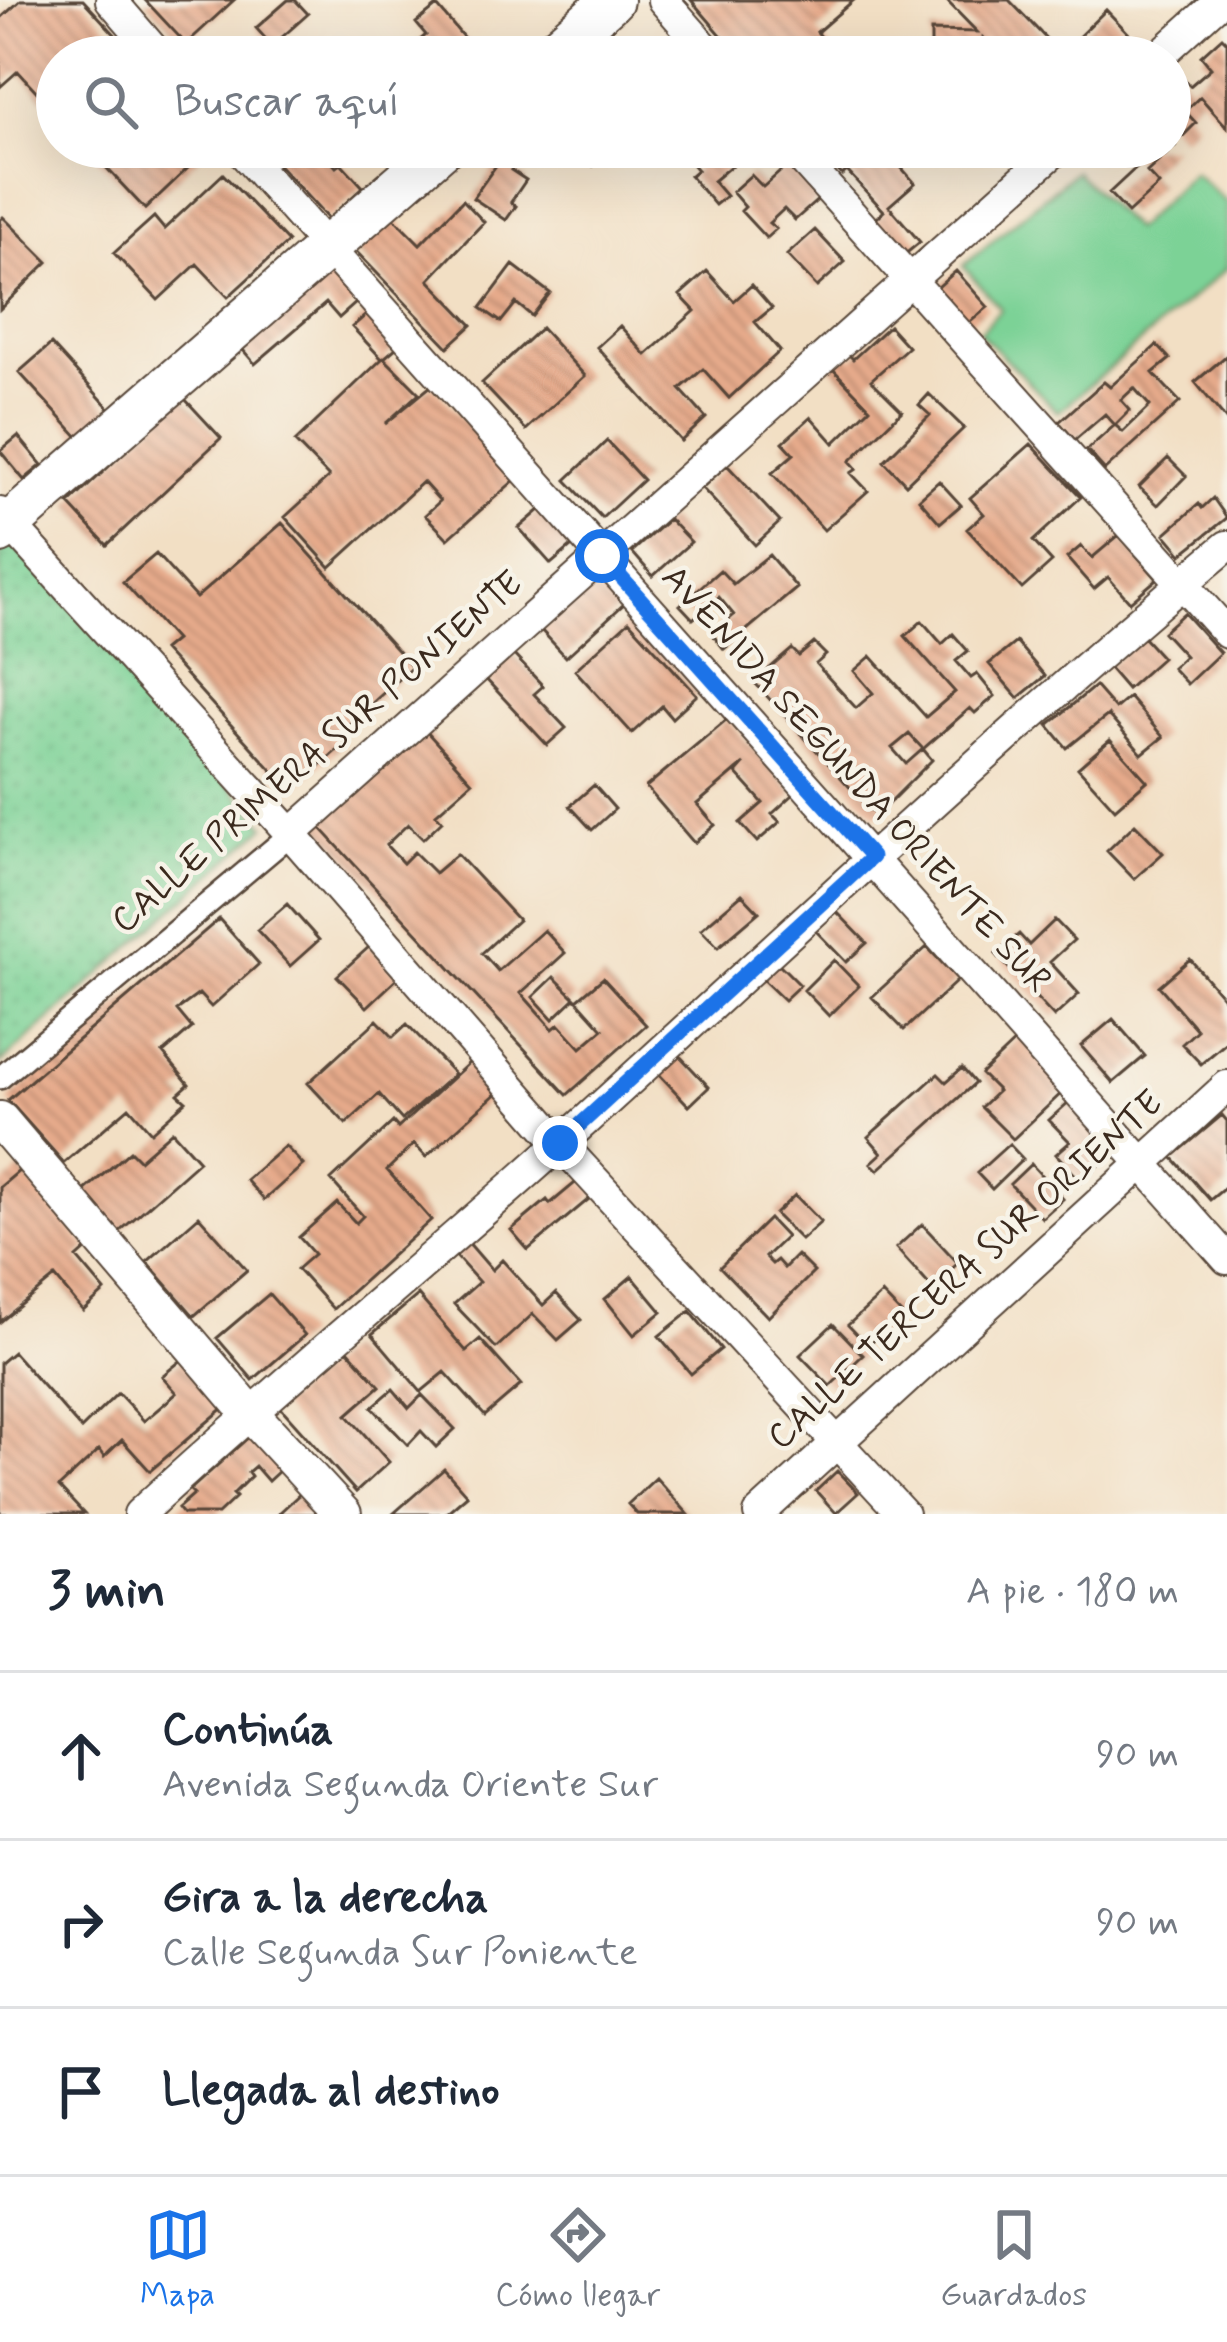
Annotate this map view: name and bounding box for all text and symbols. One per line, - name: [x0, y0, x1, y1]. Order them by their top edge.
- search box: [36, 36, 1191, 168]
- icon: search: [78, 69, 144, 135]
- text: Buscar aquí: [174, 73, 400, 132]
- route start: [575, 529, 629, 583]
- street label: AVENIDA SEGUNDA ORIENTE SUR: [650, 556, 1060, 1004]
- street label: CALLE PRIMERA SUR PONIENTE: [102, 561, 534, 945]
- street label: CALLE TERCERA SUR ORIENTE: [758, 1081, 1174, 1461]
- route end: [533, 1116, 587, 1170]
- text: 3 min: [48, 1559, 166, 1625]
- text: A pie · 180 m: [966, 1567, 1179, 1618]
- text: Continúa: [162, 1701, 333, 1760]
- icon: ahead: [48, 1723, 114, 1789]
- text: 90 m: [1096, 1730, 1179, 1781]
- text: Avenida Segunda Oriente Sur: [162, 1760, 658, 1811]
- text: Gira a la derecha: [162, 1869, 488, 1928]
- icon: right: [48, 1891, 114, 1957]
- text: 90 m: [1096, 1898, 1179, 1949]
- text: Calle Segunda Sur Poniente: [162, 1928, 638, 1979]
- icon: arrive: [48, 2059, 114, 2125]
- text: Llegada al destino: [162, 2062, 499, 2121]
- tab: Mapa: [140, 2202, 215, 2318]
- tab: Cómo llegar: [495, 2202, 660, 2318]
- tab: Guardados: [940, 2202, 1087, 2318]

